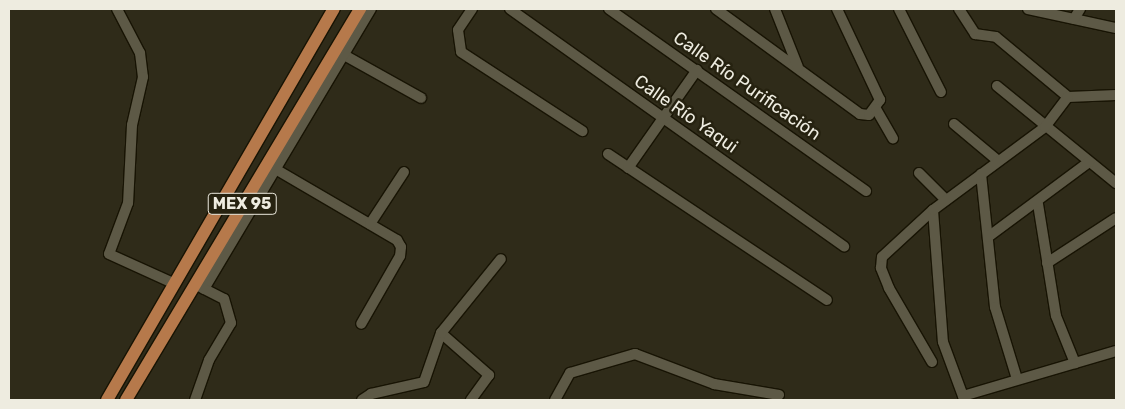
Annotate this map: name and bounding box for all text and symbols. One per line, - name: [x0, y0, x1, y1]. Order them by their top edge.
- street label: Calle Río Purificación: [669, 27, 825, 145]
- street label: Calle Río Yaqui: [630, 70, 742, 158]
- road number: MEX 95: [207, 190, 277, 218]

